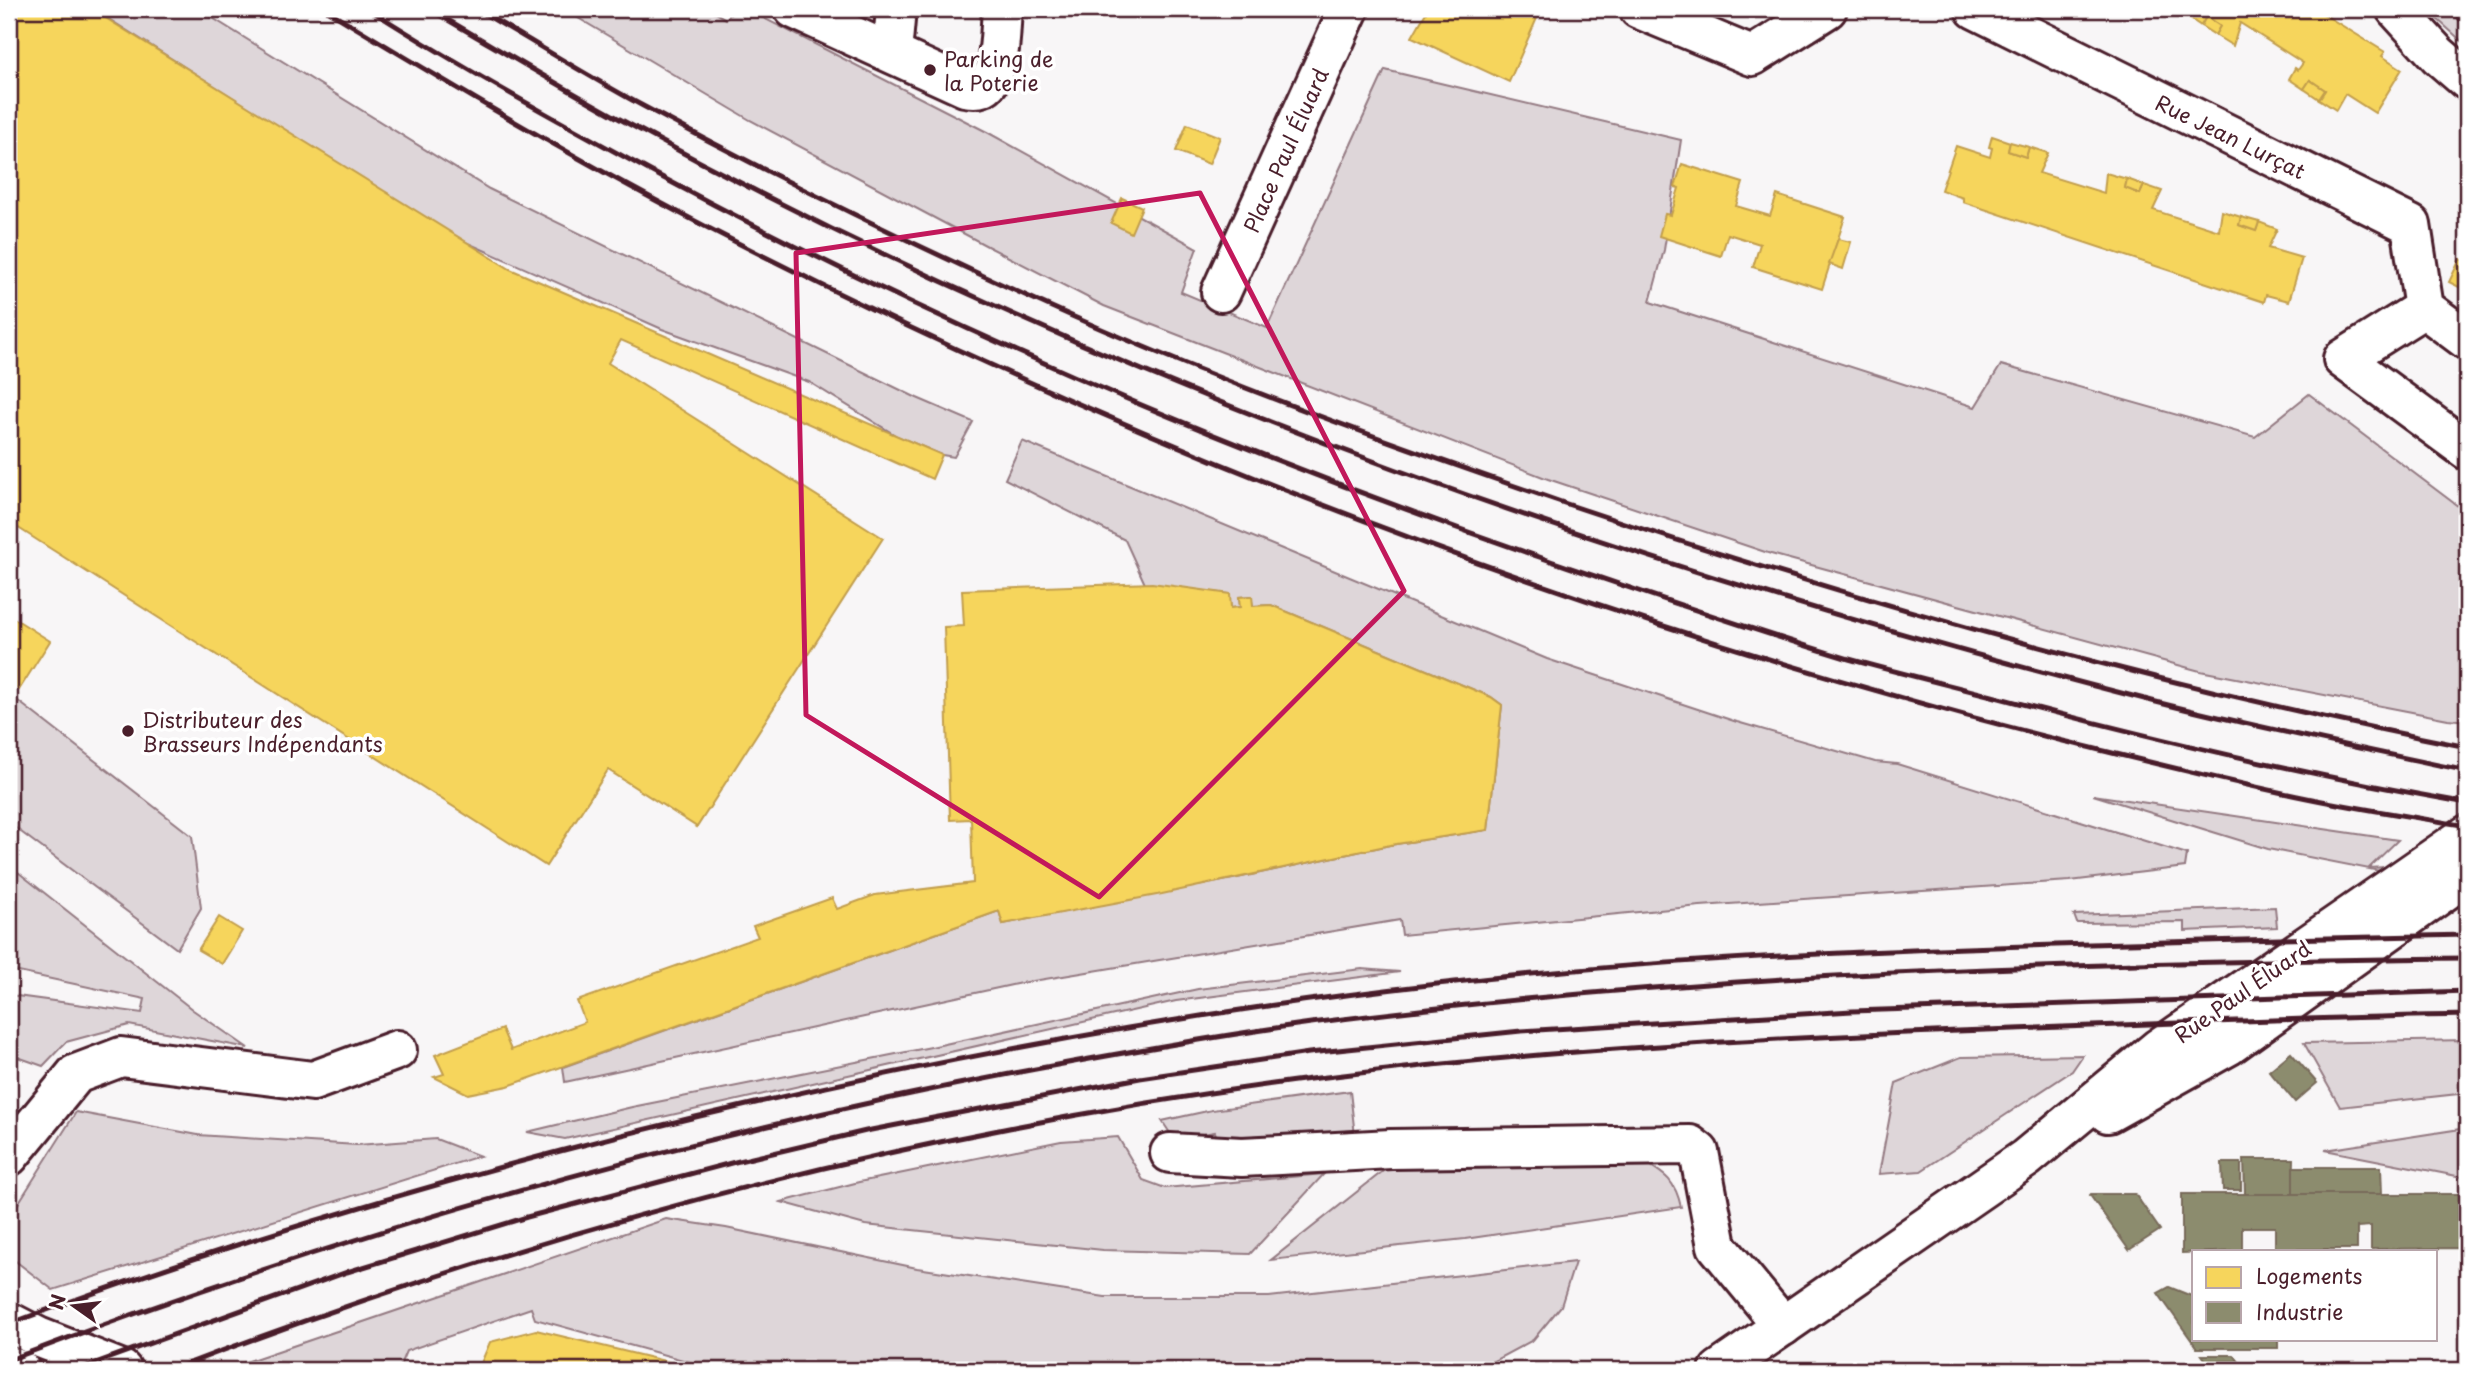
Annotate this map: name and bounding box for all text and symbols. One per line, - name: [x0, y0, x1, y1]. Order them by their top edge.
- place label: Parking de la Poterie: [944, 42, 1054, 98]
- marker: Parking de la Poterie: [922, 62, 938, 78]
- street label: Place Paul Éluard: [1234, 62, 1336, 237]
- street label: Rue Jean Lurçat: [2150, 86, 2312, 186]
- place label: Distributeur des Brasseurs Indépendants: [142, 703, 383, 759]
- marker: Distributeur des Brasseurs Indépendants: [120, 723, 136, 739]
- street label: Rue Paul Éluard: [2167, 932, 2317, 1050]
- legend: [2192, 1250, 2438, 1340]
- text: Logements: [2256, 1259, 2363, 1291]
- north arrow: [38, 1270, 108, 1340]
- text: N: [41, 1291, 72, 1312]
- text: Industrie: [2256, 1295, 2343, 1327]

